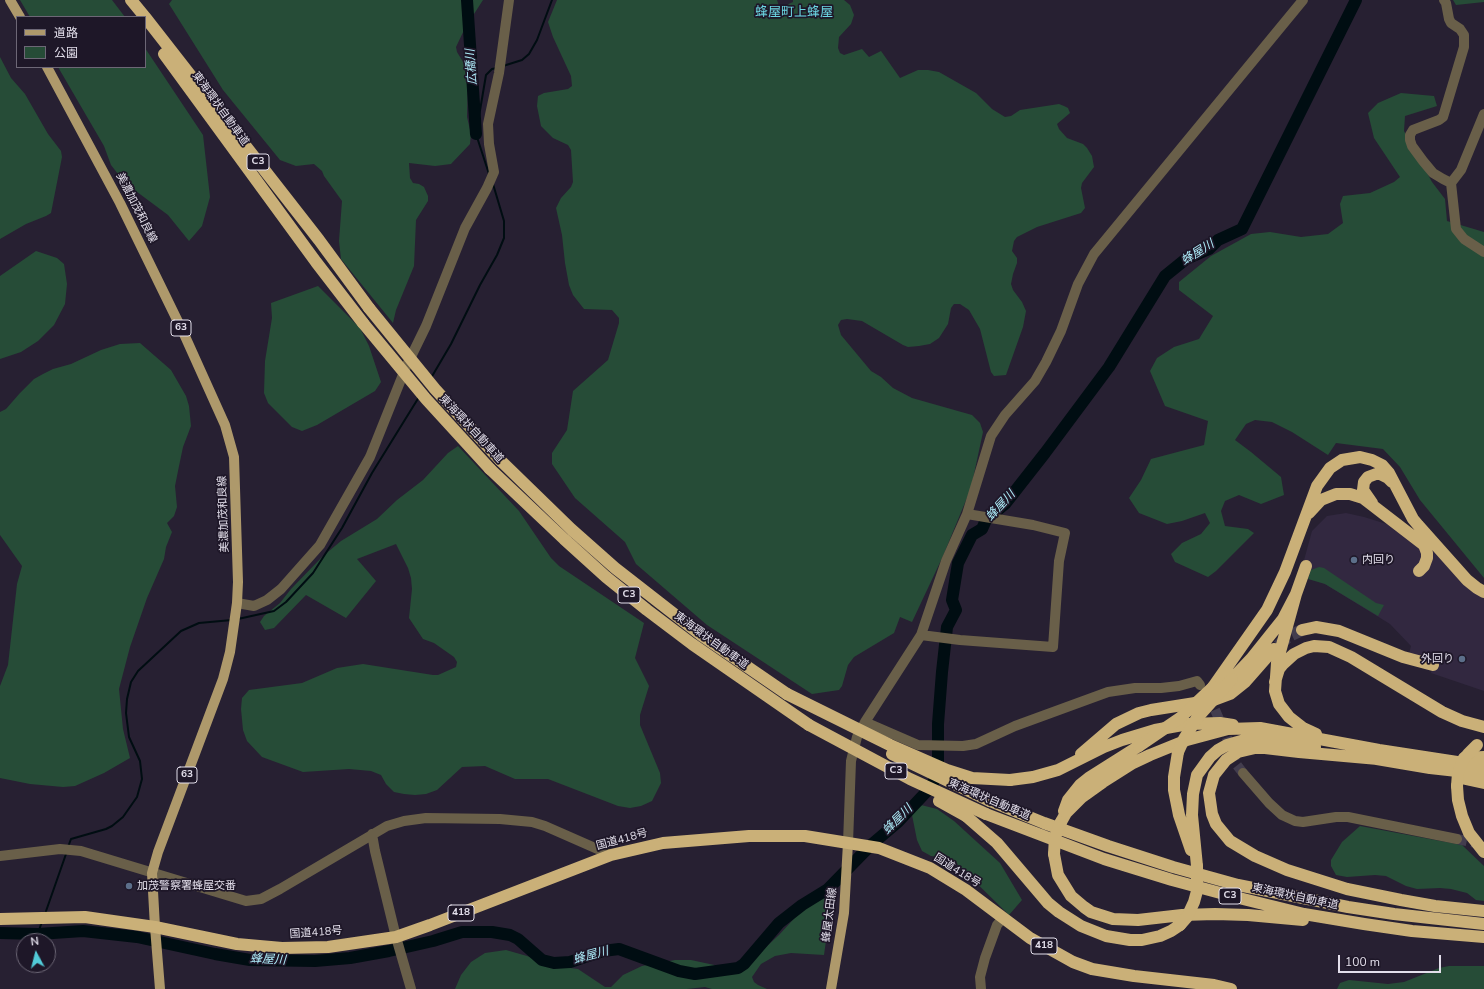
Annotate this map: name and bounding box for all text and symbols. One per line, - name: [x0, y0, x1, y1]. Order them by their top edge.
- district label: 蜂屋町上蜂屋: [755, 5, 833, 21]
- legend: [16, 16, 146, 68]
- text: 道路: [54, 25, 78, 41]
- text: 公園: [54, 45, 78, 61]
- water label: 広橋川: [464, 49, 480, 85]
- street label: 東海環状自動車道: [189, 70, 251, 148]
- road number: C3: [247, 154, 269, 170]
- street label: 美濃加茂和良線: [113, 171, 159, 245]
- water label: 蜂屋川: [1179, 237, 1217, 269]
- road number: 63: [171, 320, 191, 336]
- street label: 東海環状自動車道: [436, 392, 506, 466]
- street label: 美濃加茂和良線: [216, 475, 232, 553]
- water label: 蜂屋川: [983, 488, 1019, 524]
- place label: 内回り: [1362, 553, 1395, 567]
- marker: 内回り: [1349, 555, 1359, 565]
- road number: C3: [618, 587, 640, 603]
- street label: 東海環状自動車道: [672, 610, 750, 672]
- place label: 外回り: [1421, 652, 1454, 666]
- marker: 外回り: [1457, 654, 1467, 664]
- road number: C3: [885, 763, 907, 779]
- road number: 63: [177, 767, 197, 783]
- street label: 東海環状自動車道: [946, 777, 1032, 823]
- water label: 蜂屋川: [880, 802, 916, 838]
- street label: 国道418号: [595, 827, 649, 853]
- street label: 国道418号: [931, 851, 983, 891]
- place label: 加茂警察署蜂屋交番: [137, 879, 236, 893]
- marker: 加茂警察署蜂屋交番: [124, 881, 134, 891]
- street label: 東海環状自動車道: [1251, 881, 1339, 913]
- street label: 蜂屋太田線: [820, 887, 840, 943]
- road number: C3: [1219, 888, 1241, 904]
- road number: 418: [448, 905, 474, 921]
- street label: 国道418号: [289, 925, 343, 941]
- north arrow: [16, 933, 56, 973]
- text: N: [30, 934, 40, 950]
- road number: 418: [1031, 938, 1057, 954]
- water label: 蜂屋川: [572, 944, 610, 968]
- scale bar: [1340, 947, 1443, 973]
- water label: 蜂屋川: [250, 952, 286, 968]
- text: 100 m: [1345, 954, 1380, 970]

